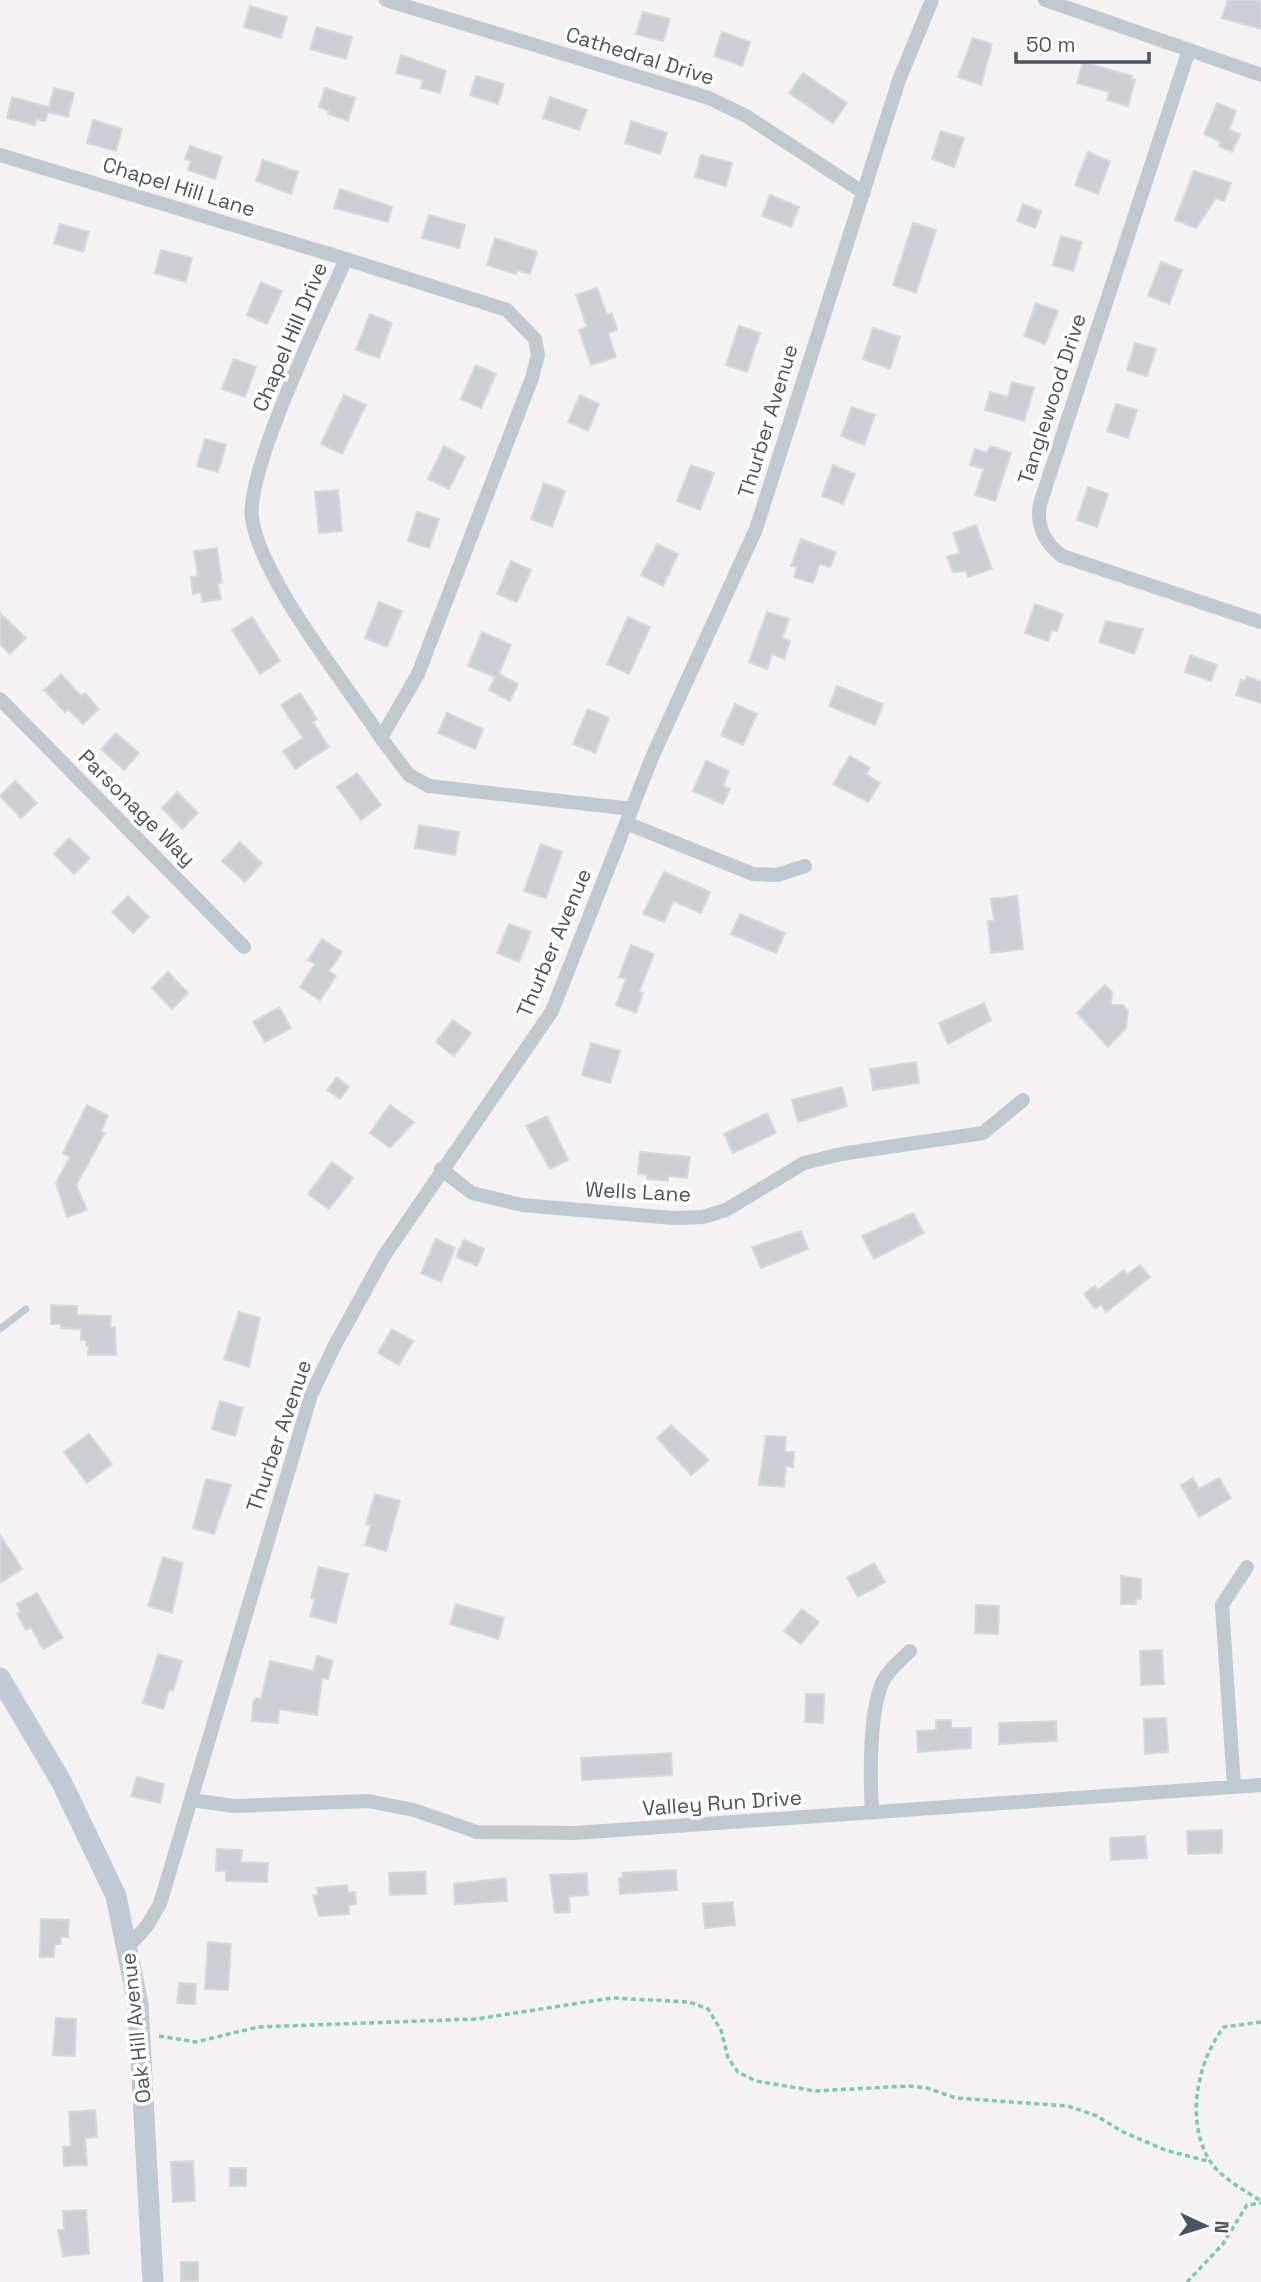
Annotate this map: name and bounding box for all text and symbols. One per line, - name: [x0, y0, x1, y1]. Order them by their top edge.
- street label: Cathedral Drive: [563, 20, 718, 91]
- scale bar: [1016, 21, 1149, 65]
- text: 50 m: [1026, 31, 1076, 58]
- street label: Chapel Hill Lane: [99, 150, 259, 223]
- street label: Chapel Hill Drive: [246, 258, 333, 416]
- street label: Tanglewood Drive: [1011, 310, 1092, 488]
- street label: Thurber Avenue: [731, 341, 804, 501]
- street label: Parsonage Way: [73, 743, 202, 872]
- street label: Thurber Avenue: [510, 864, 597, 1021]
- street label: Wells Lane: [584, 1175, 692, 1208]
- street label: Thurber Avenue: [240, 1356, 317, 1515]
- street label: Valley Run Drive: [641, 1783, 803, 1822]
- street label: Oak Hill Avenue: [114, 1951, 157, 2105]
- north arrow: [1170, 2191, 1240, 2261]
- text: N: [1209, 2220, 1234, 2234]

